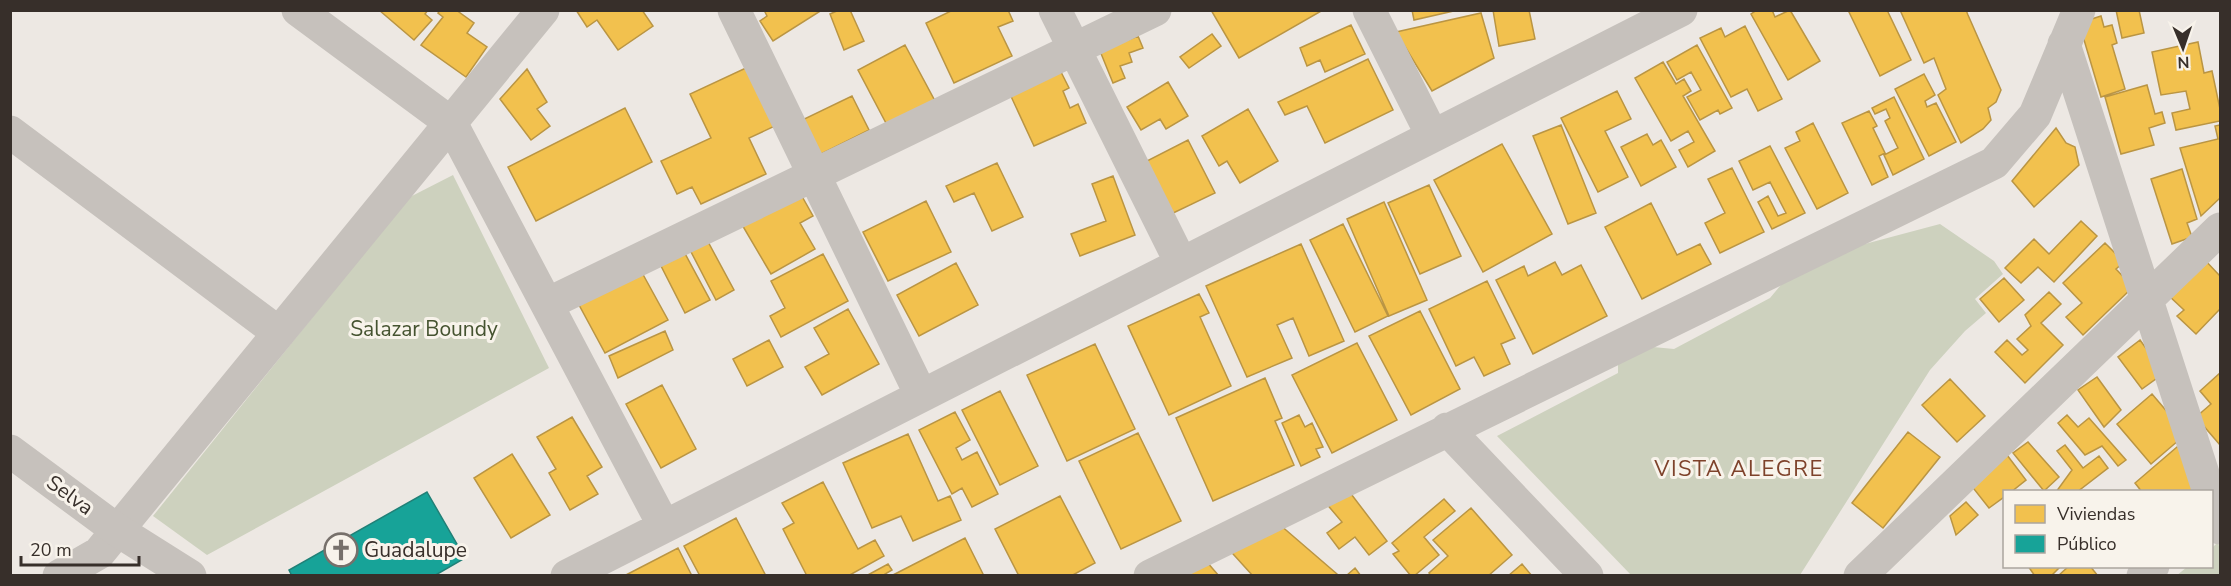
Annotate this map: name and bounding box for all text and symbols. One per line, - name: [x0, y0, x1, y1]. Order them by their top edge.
- north arrow: [2153, 18, 2213, 78]
- text: N: [2177, 51, 2190, 73]
- park label: Salazar Boundy: [350, 315, 498, 343]
- district label: VISTA ALEGRE: [1653, 454, 1824, 484]
- street label: Selva: [41, 468, 99, 522]
- legend: [2003, 490, 2213, 568]
- text: Viviendas: [2056, 502, 2136, 526]
- scale bar: [21, 529, 140, 567]
- church icon: Guadalupe: [323, 532, 359, 568]
- text: Público: [2057, 532, 2117, 556]
- place label: Guadalupe: [364, 536, 467, 564]
- text: 20 m: [30, 538, 72, 562]

